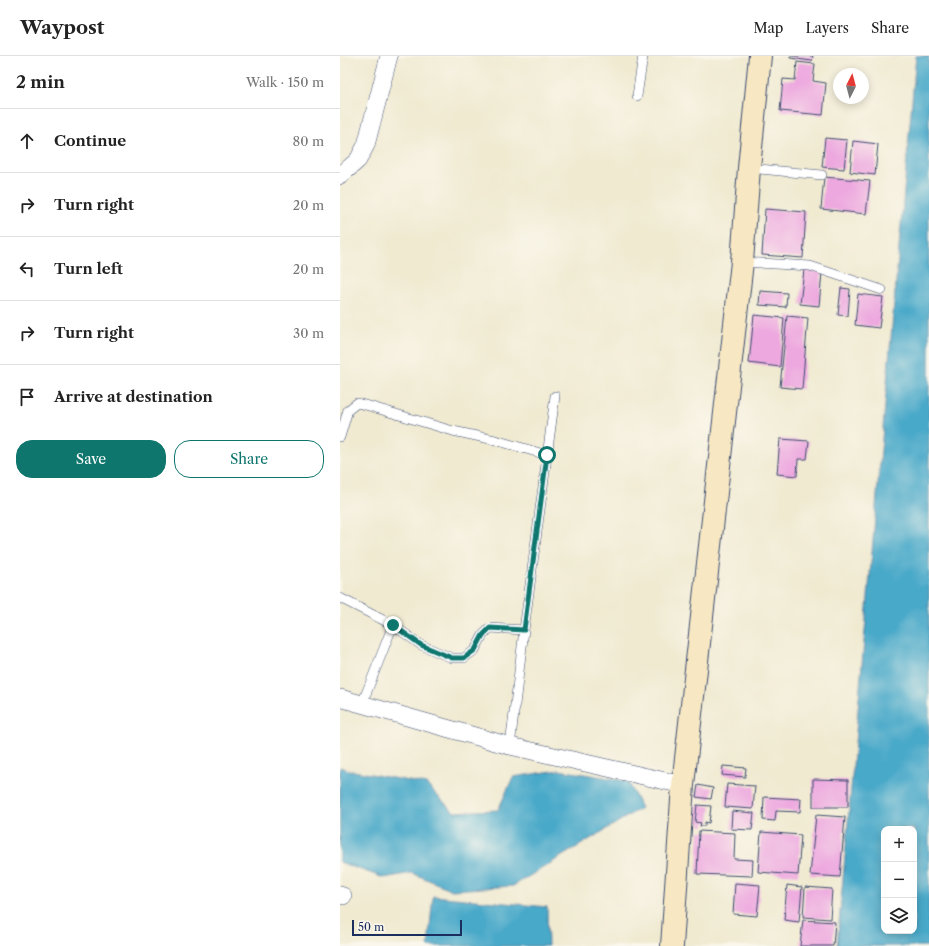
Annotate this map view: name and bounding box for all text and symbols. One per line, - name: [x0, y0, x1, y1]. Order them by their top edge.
- text: Waypost: [20, 16, 104, 39]
- text: Map: [753, 19, 783, 37]
- text: Layers: [805, 19, 849, 37]
- text: Share: [871, 19, 909, 37]
- north arrow: [833, 68, 869, 104]
- text: 2 min: [16, 72, 65, 92]
- text: Walk · 150 m: [246, 74, 324, 90]
- icon: ahead: [16, 130, 38, 152]
- text: Continue: [54, 131, 126, 150]
- text: 80 m: [292, 133, 324, 149]
- icon: right: [16, 194, 38, 216]
- text: Turn right: [54, 195, 134, 214]
- text: 20 m: [293, 197, 324, 213]
- icon: left: [16, 258, 38, 280]
- text: Turn left: [54, 259, 123, 278]
- text: 20 m: [293, 261, 324, 277]
- icon: right: [16, 322, 38, 344]
- text: Turn right: [54, 323, 134, 342]
- text: 30 m: [293, 325, 324, 341]
- icon: arrive: [16, 386, 38, 408]
- text: Arrive at destination: [54, 387, 213, 406]
- button: Save: [16, 440, 166, 478]
- button: Share: [174, 440, 324, 478]
- route start: [538, 446, 556, 464]
- route end: [384, 616, 402, 634]
- map controls: [881, 826, 917, 934]
- button: +: [881, 826, 917, 862]
- button: −: [881, 862, 917, 898]
- button: layers: [881, 898, 917, 934]
- scale bar: [352, 918, 462, 937]
- text: 50 m: [358, 920, 384, 934]

